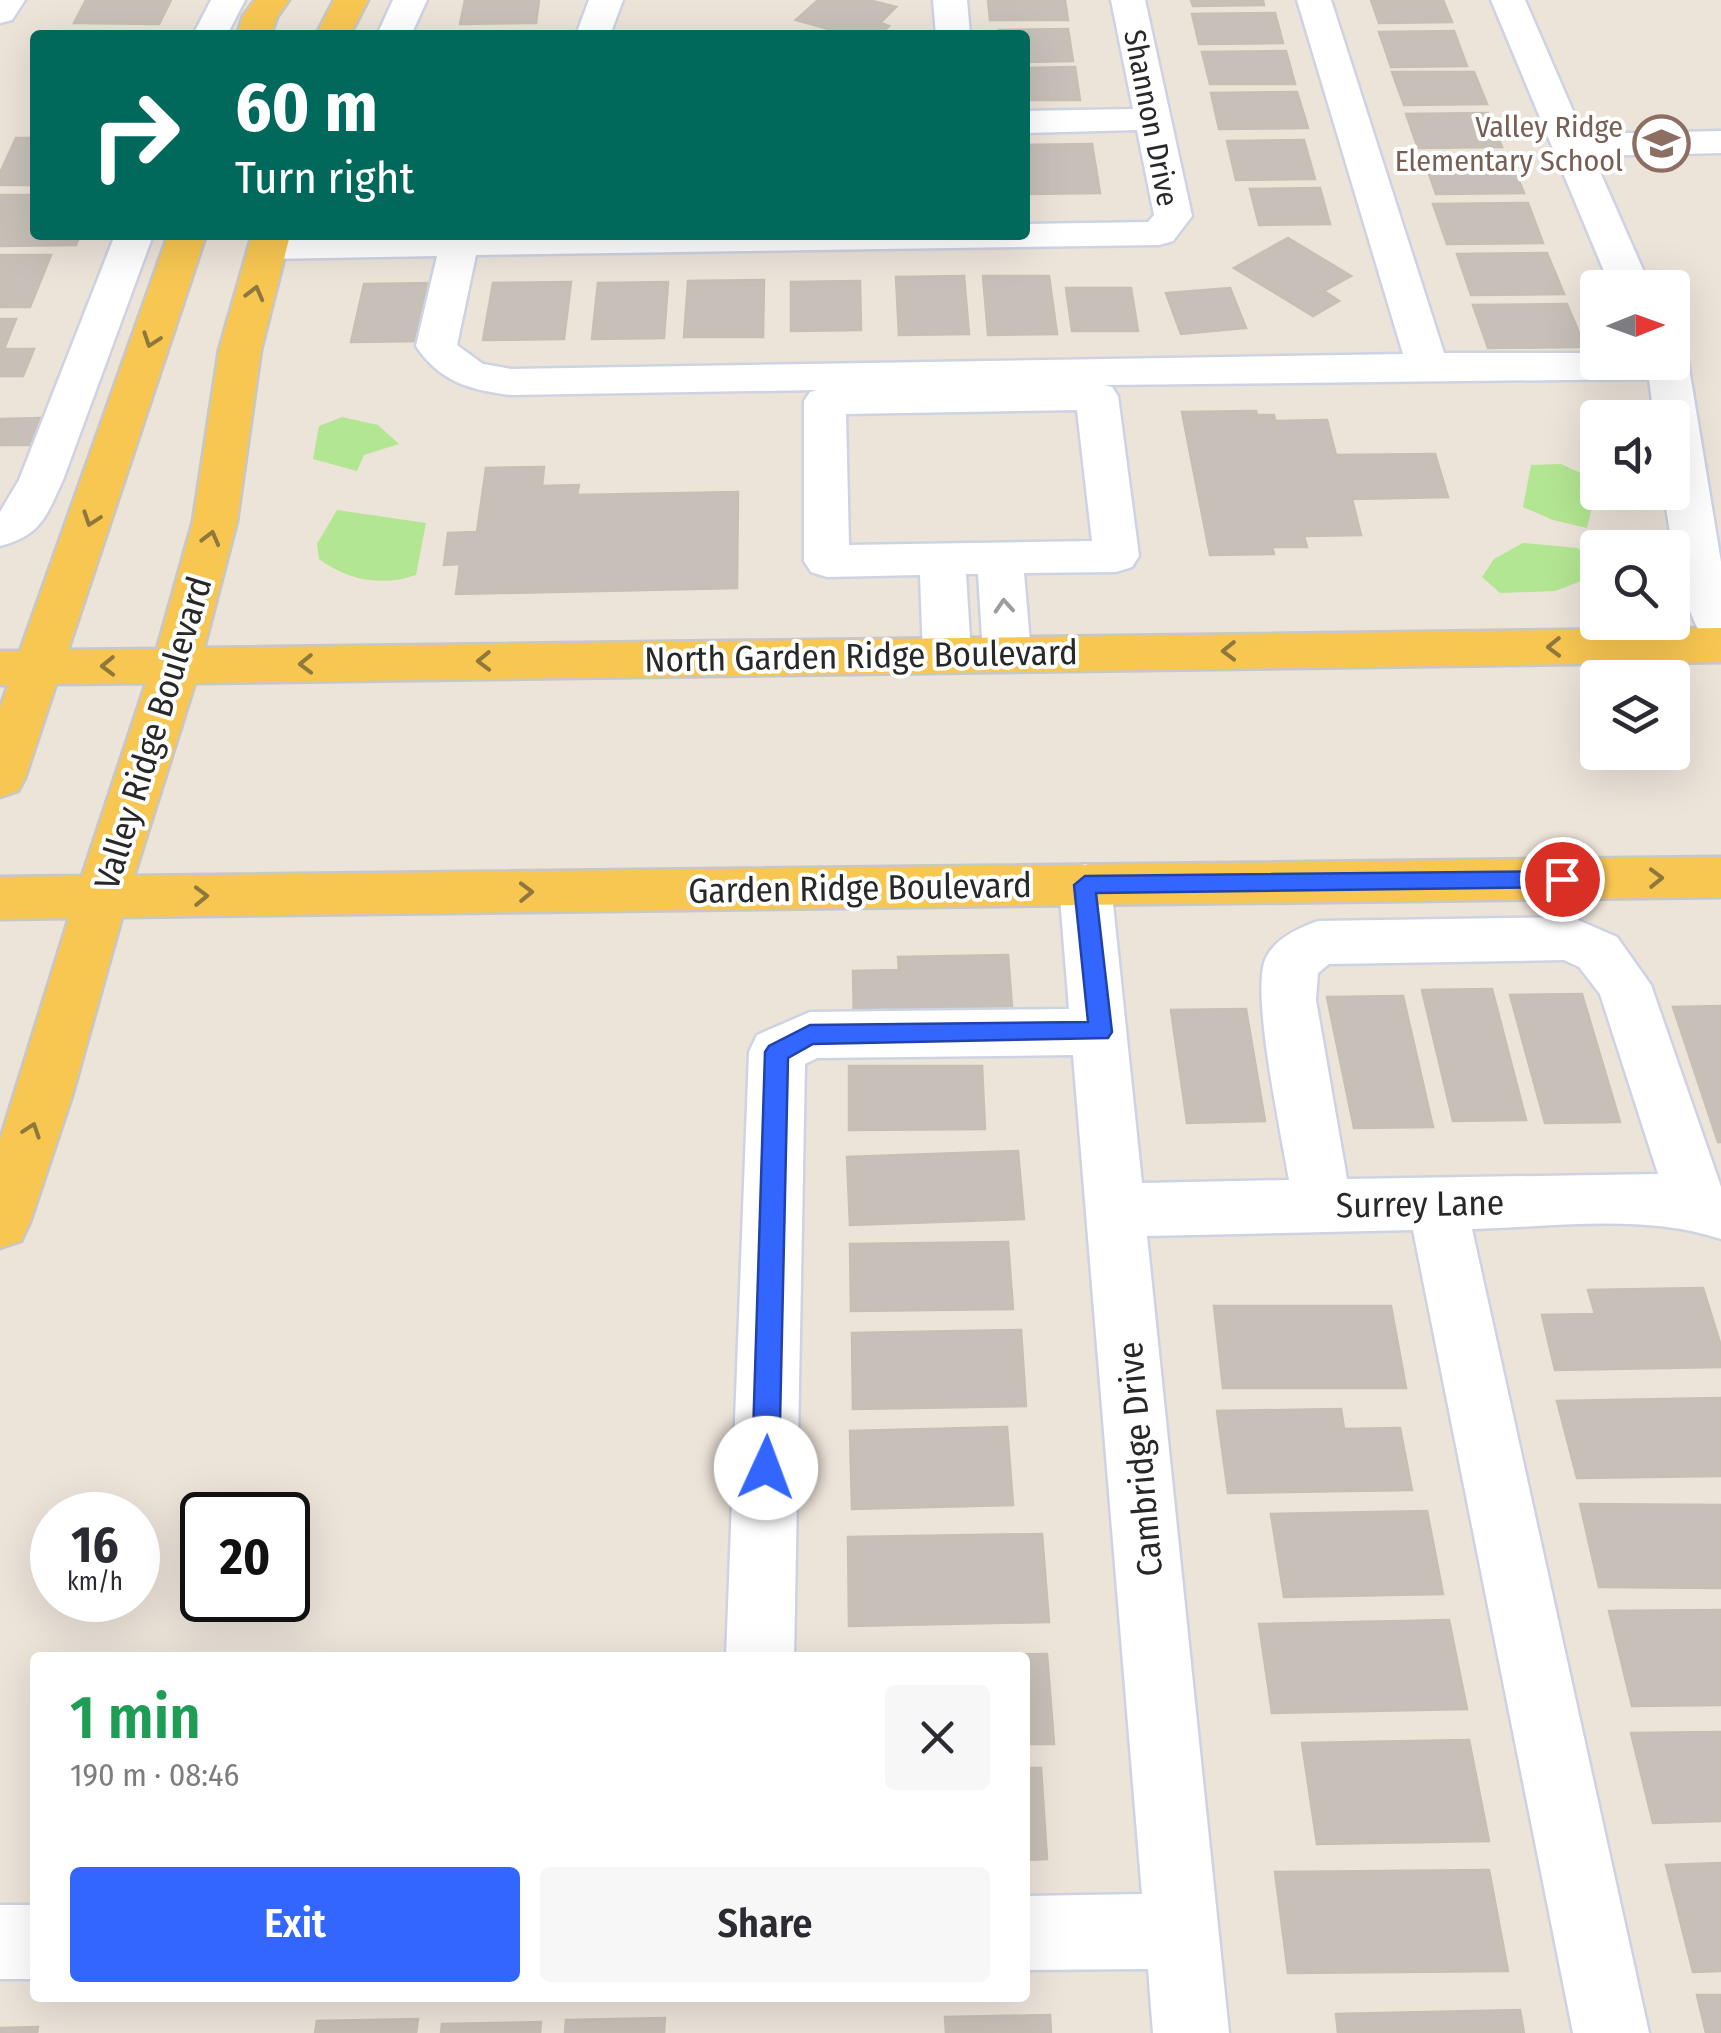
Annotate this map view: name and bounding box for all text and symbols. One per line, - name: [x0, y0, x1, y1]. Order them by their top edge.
- street label: Shannon Drive: [1116, 27, 1186, 209]
- text: 60 m: [235, 66, 378, 150]
- icon: right: [70, 70, 200, 200]
- place label: Valley Ridge Elementary School: [1395, 109, 1623, 179]
- school or university icon: Valley Ridge Elementary School: [1632, 114, 1692, 174]
- text: Turn right: [235, 151, 414, 205]
- north arrow: [1580, 270, 1690, 380]
- map controls: [1580, 270, 1690, 770]
- one-way arrow: [244, 285, 265, 302]
- one-way arrow: [143, 331, 163, 348]
- button: sound: [1580, 400, 1690, 510]
- one-way arrow: [83, 510, 103, 527]
- one-way arrow: [199, 530, 220, 547]
- button: search: [1580, 530, 1690, 640]
- street label: Valley Ridge Boulevard: [85, 572, 221, 894]
- one-way arrow: [993, 598, 1015, 614]
- street label: North Garden Ridge Boulevard: [644, 631, 1078, 681]
- one-way arrow: [1545, 636, 1560, 658]
- one-way arrow: [1220, 641, 1236, 662]
- one-way arrow: [475, 651, 491, 672]
- one-way arrow: [297, 653, 312, 675]
- one-way arrow: [99, 656, 115, 677]
- button: layers: [1580, 660, 1690, 770]
- pin: [1520, 837, 1605, 922]
- icon: arrive: [1535, 852, 1590, 907]
- street label: Garden Ridge Boulevard: [688, 864, 1032, 912]
- one-way arrow: [1650, 867, 1665, 889]
- one-way arrow: [520, 881, 535, 903]
- one-way arrow: [194, 885, 210, 907]
- one-way arrow: [20, 1123, 41, 1140]
- street label: Surrey Lane: [1336, 1182, 1504, 1226]
- street label: Cambridge Drive: [1109, 1340, 1171, 1578]
- position arrow: [714, 1416, 818, 1520]
- speed limit sign: 20: [180, 1492, 310, 1622]
- text: 16: [71, 1515, 119, 1575]
- text: km/h: [67, 1567, 123, 1597]
- text: 1 min: [70, 1682, 201, 1754]
- button: close: [885, 1685, 990, 1790]
- text: 190 m · 08:46: [70, 1756, 239, 1794]
- button: Exit: [70, 1867, 520, 1982]
- button: Share: [540, 1867, 990, 1982]

